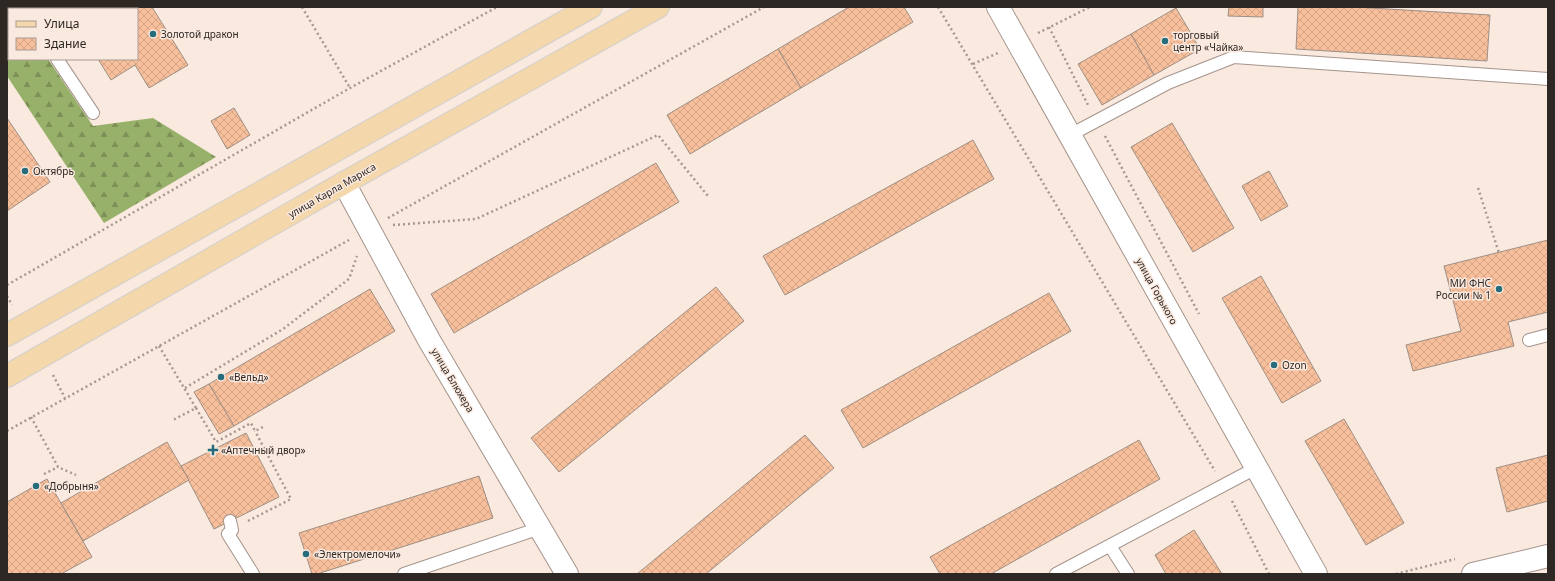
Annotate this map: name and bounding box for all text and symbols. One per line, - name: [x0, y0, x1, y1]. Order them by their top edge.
- legend: [8, 8, 138, 60]
- text: Улица: [44, 15, 79, 32]
- place label: Золотой дракон: [161, 27, 239, 41]
- place label: торговый центр «Чайка»: [1173, 28, 1243, 54]
- marker: Золотой дракон: [148, 29, 158, 39]
- text: Здание: [44, 35, 87, 52]
- marker: торговый центр «Чайка»: [1160, 36, 1170, 46]
- street label: улица Карла Маркса: [286, 159, 378, 221]
- place label: Октябрь: [33, 164, 74, 178]
- marker: Октябрь: [20, 166, 30, 176]
- street label: улица Горького: [1133, 255, 1181, 327]
- place label: МИ ФНС России № 1: [1436, 276, 1491, 302]
- marker: МИ ФНС России № 1: [1494, 284, 1504, 294]
- street label: улица Блюхера: [428, 345, 478, 415]
- place label: Ozon: [1282, 358, 1307, 372]
- marker: Ozon: [1269, 360, 1279, 370]
- place label: «Вельд»: [229, 370, 269, 384]
- marker: «Вельд»: [216, 372, 226, 382]
- place label: «Аптечный двор»: [221, 443, 306, 457]
- marker: «Аптечный двор»: [208, 445, 218, 455]
- place label: «Добрыня»: [44, 479, 99, 493]
- marker: «Добрыня»: [31, 481, 41, 491]
- place label: «Электромелочи»: [314, 547, 401, 561]
- marker: «Электромелочи»: [301, 549, 311, 559]

